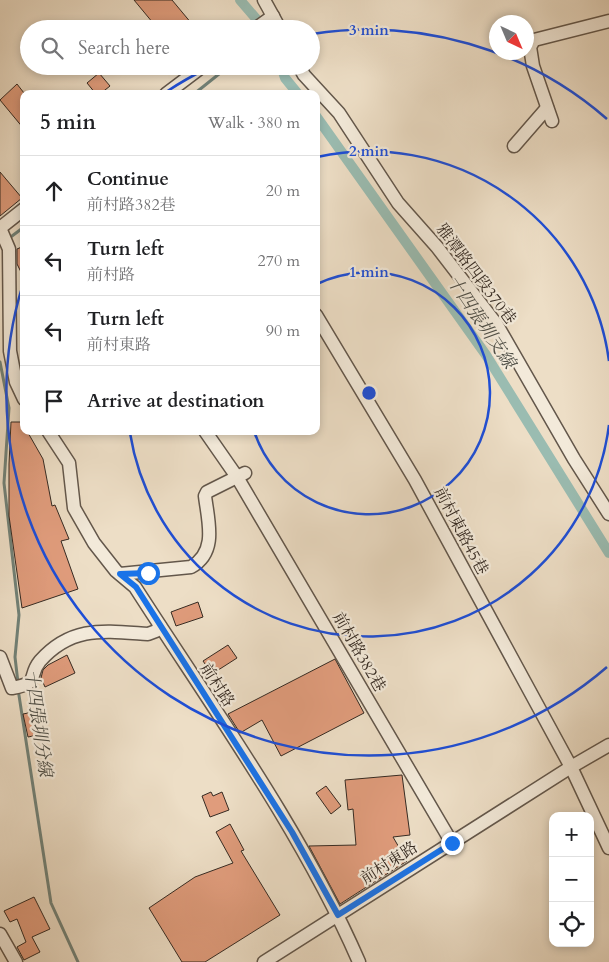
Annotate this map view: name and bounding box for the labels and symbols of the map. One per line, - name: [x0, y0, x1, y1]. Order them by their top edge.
- north arrow: [489, 15, 534, 60]
- text: 3 min: [349, 20, 389, 40]
- text: 2 min: [349, 141, 389, 161]
- street label: 雅潭路四段370巷: [431, 219, 521, 329]
- text: 1 min: [349, 262, 389, 282]
- water label: 十四張圳支線: [440, 270, 523, 375]
- centre of rings: [360, 384, 378, 402]
- street label: 前村東路45巷: [429, 483, 493, 579]
- route start: [137, 562, 160, 585]
- street label: 前村路382巷: [327, 608, 391, 696]
- street label: 前村路: [195, 659, 239, 711]
- water label: 十四張圳分線: [18, 668, 58, 780]
- route end: [441, 832, 464, 855]
- street label: 前村東路: [356, 836, 422, 890]

